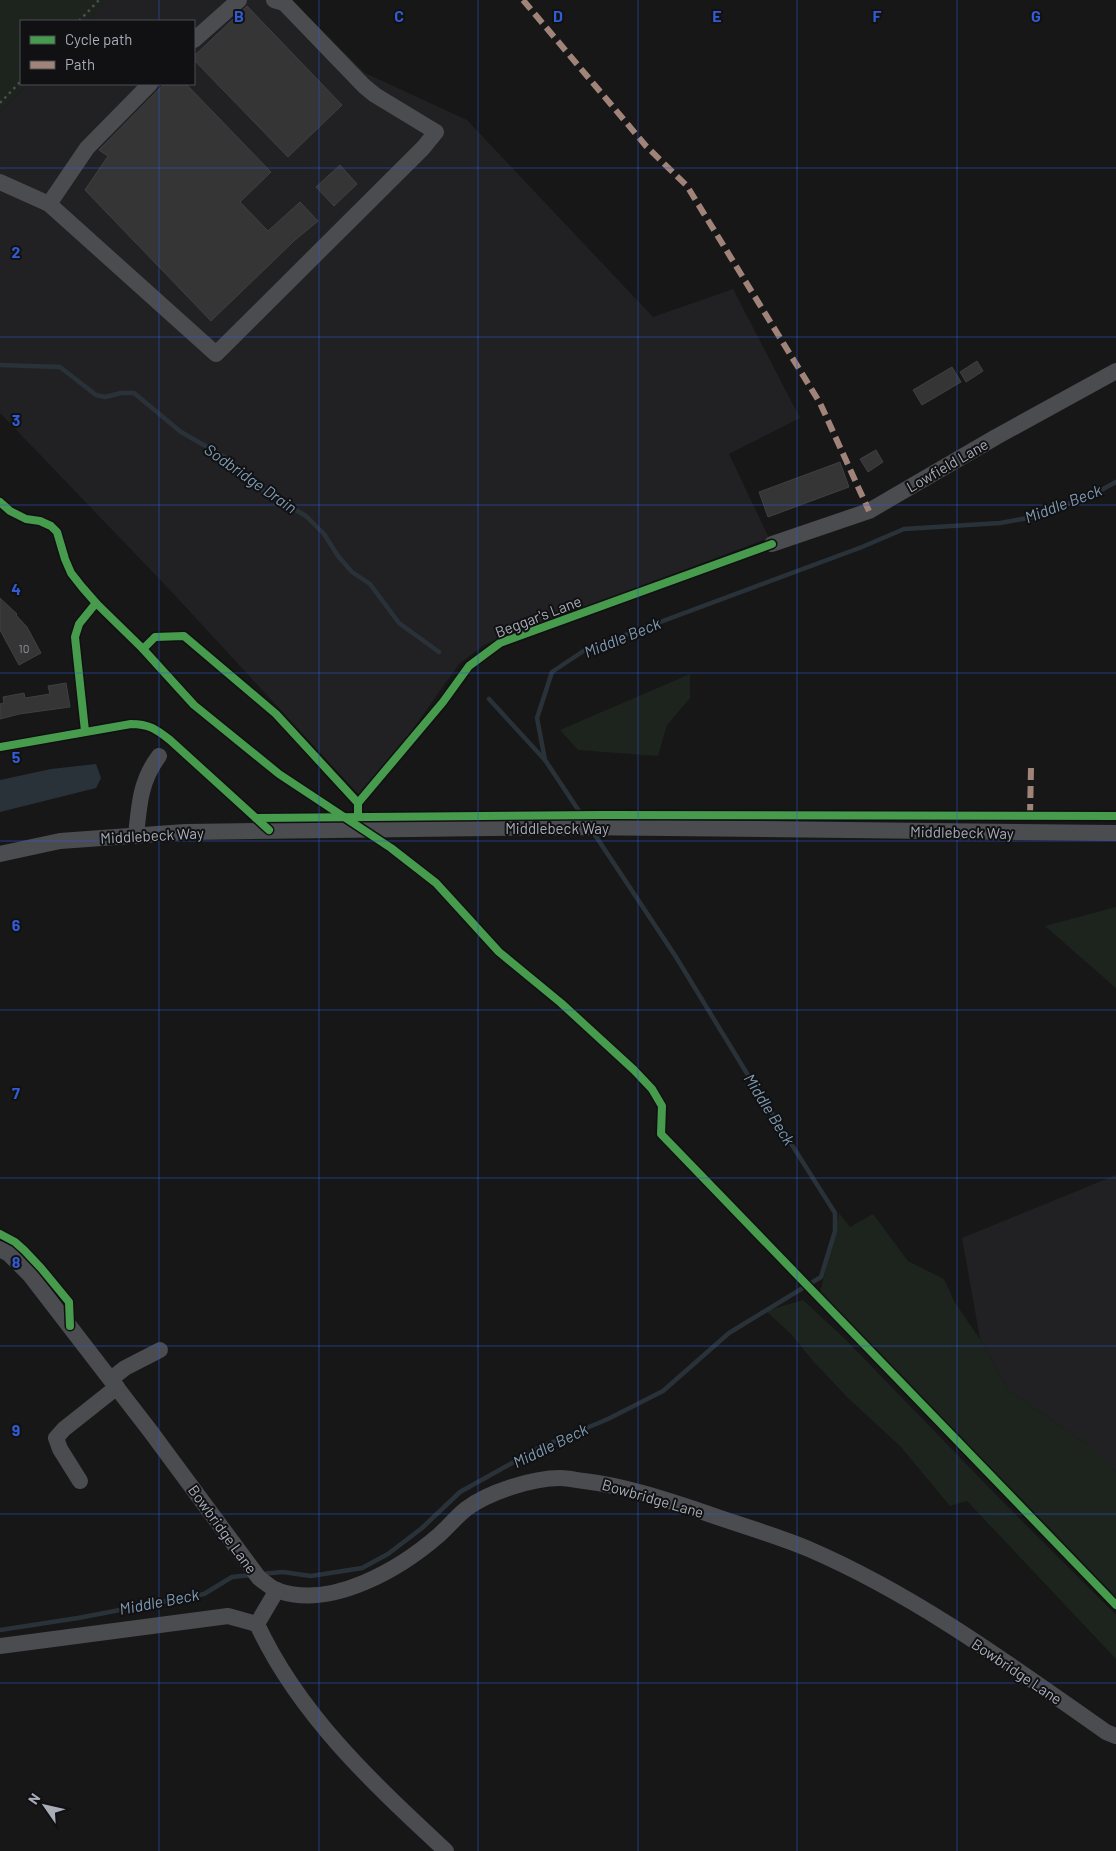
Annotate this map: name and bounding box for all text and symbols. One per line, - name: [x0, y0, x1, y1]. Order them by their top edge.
- text: B: [234, 6, 244, 25]
- text: C: [394, 6, 404, 25]
- text: D: [553, 6, 563, 25]
- text: E: [712, 6, 722, 25]
- text: F: [873, 6, 882, 25]
- text: G: [1031, 6, 1041, 25]
- legend: [20, 20, 195, 85]
- text: Cycle path: [65, 30, 132, 48]
- text: Path: [65, 55, 95, 73]
- text: 2: [12, 242, 21, 261]
- text: 3: [12, 410, 20, 429]
- street label: Lowfield Lane: [903, 434, 991, 496]
- water label: Sodbridge Drain: [201, 439, 301, 517]
- water label: Middle Beck: [1022, 480, 1104, 526]
- text: 4: [11, 579, 21, 598]
- street label: Beggar's Lane: [492, 591, 584, 641]
- water label: Middle Beck: [581, 613, 663, 661]
- house number: 10: [19, 641, 29, 655]
- text: 5: [12, 747, 21, 766]
- street label: Middlebeck Way: [505, 819, 609, 837]
- street label: Middlebeck Way: [910, 822, 1014, 842]
- street label: Middlebeck Way: [100, 823, 204, 847]
- text: 6: [12, 915, 21, 934]
- water label: Middle Beck: [741, 1070, 800, 1148]
- text: 7: [12, 1083, 20, 1102]
- text: 8: [12, 1252, 21, 1271]
- water label: Middle Beck: [510, 1419, 591, 1471]
- text: 9: [12, 1420, 20, 1439]
- street label: Bowbridge Lane: [600, 1475, 706, 1521]
- street label: Bowbridge Lane: [185, 1481, 261, 1577]
- water label: Middle Beck: [118, 1584, 201, 1618]
- street label: Bowbridge Lane: [968, 1634, 1066, 1708]
- north arrow: [20, 1781, 70, 1831]
- text: N: [24, 1790, 43, 1807]

